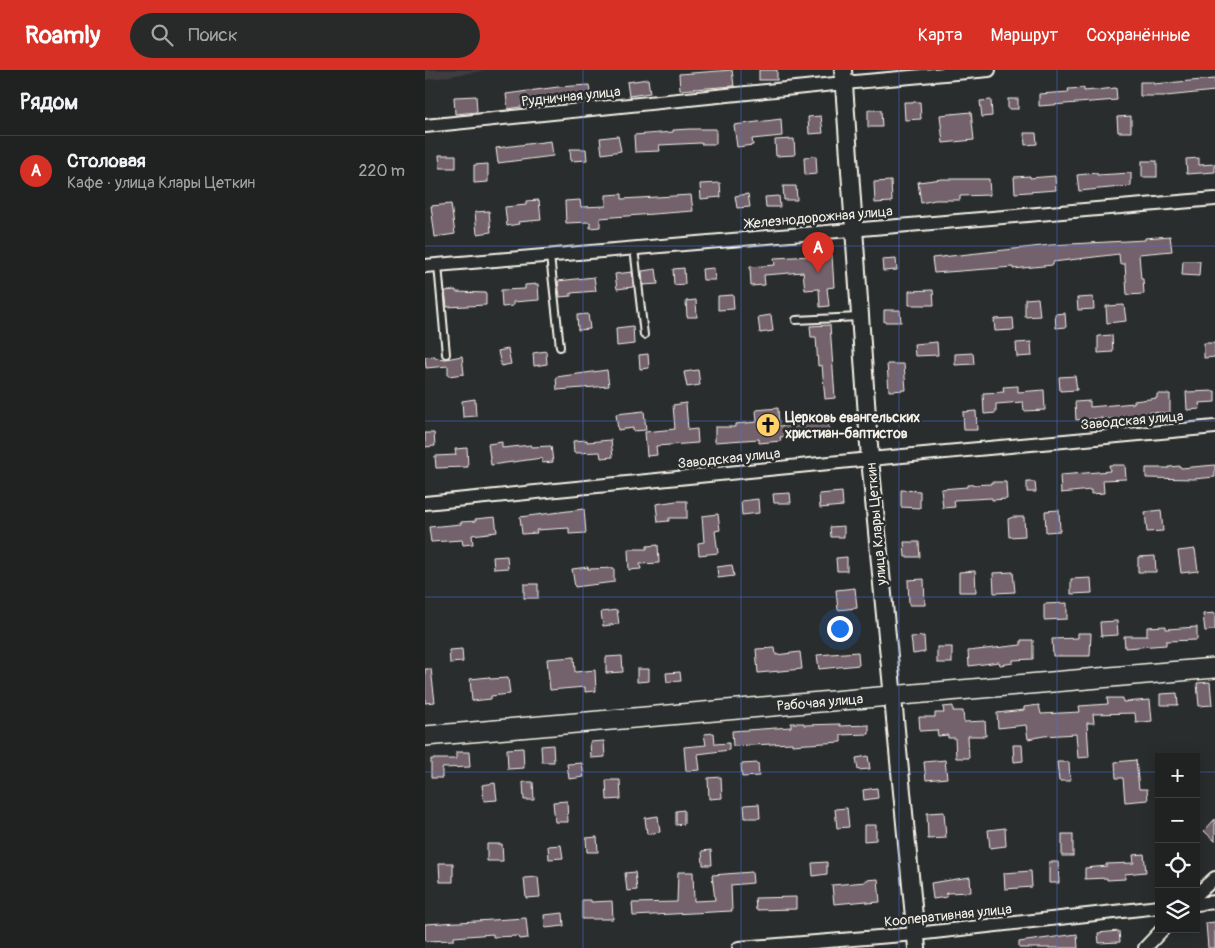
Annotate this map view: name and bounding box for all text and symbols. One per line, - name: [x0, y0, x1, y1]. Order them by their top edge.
- search box: [130, 13, 480, 58]
- text: Roamly: [25, 21, 100, 50]
- icon: search: [148, 21, 176, 49]
- text: Поиск: [188, 23, 238, 47]
- text: Карта: [918, 24, 962, 47]
- text: Маршрут: [990, 24, 1058, 47]
- text: Сохранённые: [1086, 24, 1190, 47]
- street label: Рудничная улица: [521, 83, 621, 110]
- text: Рядом: [20, 89, 78, 116]
- text: Столовая: [67, 149, 146, 173]
- text: A: [31, 161, 41, 181]
- text: 220 m: [359, 161, 405, 181]
- text: Кафе · улица Клары Цеткин: [67, 173, 255, 193]
- street label: Железнодорожная улица: [743, 203, 893, 233]
- pin: A: [802, 232, 834, 273]
- street label: Заводская улица: [1080, 408, 1184, 433]
- place label: Церковь евангельских христиан-баптистов: [784, 409, 920, 442]
- church icon: Церковь евангельских христиан-баптистов: [755, 412, 781, 438]
- street label: Заводская улица: [677, 445, 781, 472]
- street label: улица Клары Цеткин: [863, 462, 890, 587]
- your location: [827, 616, 853, 642]
- street label: Рабочая улица: [776, 690, 864, 715]
- map controls: [1155, 753, 1200, 933]
- button: +: [1155, 753, 1200, 798]
- button: −: [1155, 798, 1200, 843]
- button: locate: [1155, 843, 1200, 888]
- button: layers: [1155, 888, 1200, 933]
- street label: Кооперативная улица: [883, 900, 1013, 931]

